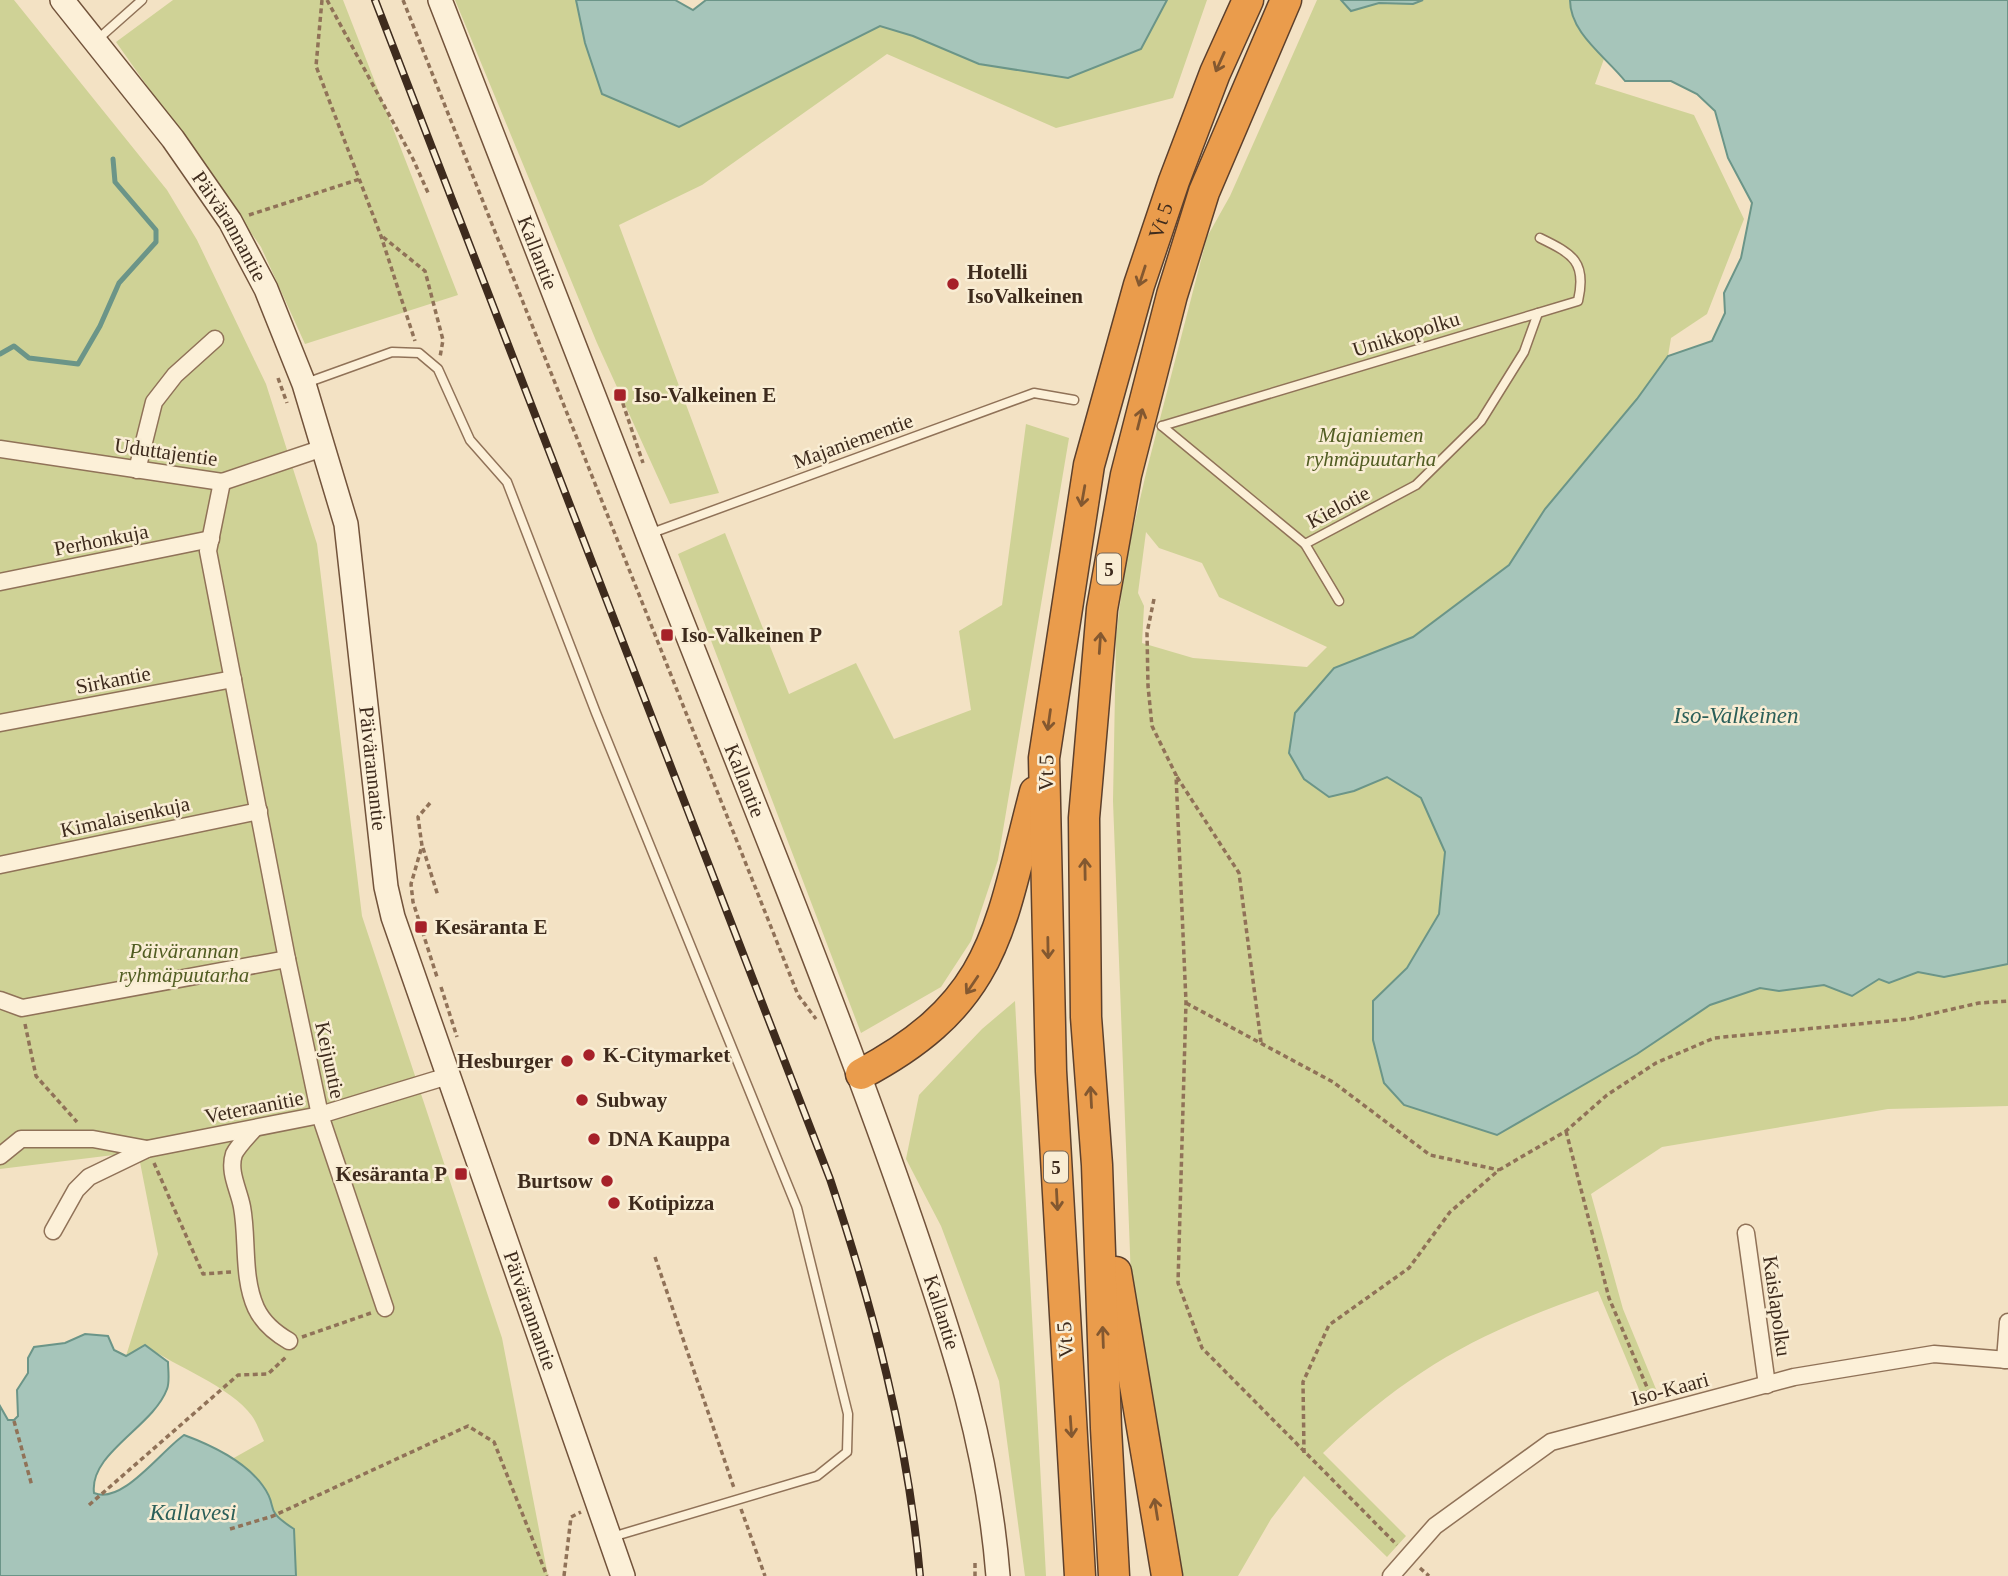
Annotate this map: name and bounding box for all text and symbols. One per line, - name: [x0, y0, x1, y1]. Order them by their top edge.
- one-way arrow: [1213, 51, 1226, 72]
- street label: Päivärannantie: [187, 166, 272, 286]
- street label: Vt 5: [1143, 199, 1178, 242]
- street label: Kallantie: [513, 212, 563, 293]
- place label: Hotelli IsoValkeinen: [967, 260, 1083, 308]
- one-way arrow: [1135, 264, 1147, 286]
- marker: Hotelli IsoValkeinen: [945, 276, 961, 292]
- street label: Unikkopolku: [1349, 306, 1463, 362]
- place label: Iso-Valkeinen E: [634, 383, 776, 407]
- marker: Iso-Valkeinen E: [612, 387, 628, 403]
- street label: Majaniementie: [790, 408, 916, 474]
- one-way arrow: [1134, 408, 1147, 431]
- park label: Majaniemen ryhmäpuutarha: [1306, 423, 1436, 471]
- street label: Uduttajentie: [113, 433, 219, 471]
- street label: Kielotie: [1302, 481, 1374, 533]
- one-way arrow: [1076, 484, 1089, 506]
- street label: Perhonkuja: [52, 519, 151, 561]
- road number: 5: [1097, 554, 1121, 584]
- place label: Iso-Valkeinen P: [681, 623, 822, 647]
- marker: Iso-Valkeinen P: [659, 627, 675, 643]
- one-way arrow: [1094, 632, 1107, 655]
- street label: Sirkantie: [73, 661, 153, 699]
- water label: Iso-Valkeinen: [1672, 703, 1799, 728]
- street label: Päivärannantie: [354, 705, 392, 832]
- one-way arrow: [1043, 709, 1056, 731]
- street label: Kallantie: [719, 740, 770, 821]
- street label: Vt 5: [1034, 754, 1058, 792]
- street label: Kimalaisenkuja: [58, 791, 193, 842]
- one-way arrow: [1078, 858, 1091, 881]
- place label: Kesäranta E: [435, 915, 548, 939]
- marker: Kesäranta E: [413, 919, 429, 935]
- one-way arrow: [1042, 937, 1055, 960]
- park label: Päivärannan ryhmäpuutarha: [119, 939, 249, 987]
- one-way arrow: [965, 975, 979, 994]
- street label: Keijuntie: [310, 1019, 350, 1101]
- place label: K-Citymarket: [603, 1043, 730, 1067]
- marker: K-Citymarket: [581, 1047, 597, 1063]
- place label: Hesburger: [457, 1049, 553, 1073]
- marker: Hesburger: [559, 1053, 575, 1069]
- street label: Veteraanitie: [202, 1086, 306, 1128]
- one-way arrow: [1084, 1086, 1097, 1109]
- place label: Subway: [596, 1088, 668, 1112]
- marker: Subway: [574, 1092, 590, 1108]
- place label: DNA Kauppa: [608, 1127, 730, 1151]
- marker: DNA Kauppa: [586, 1131, 602, 1147]
- road number: 5: [1044, 1152, 1068, 1182]
- place label: Kesäranta P: [336, 1162, 447, 1186]
- marker: Kesäranta P: [453, 1166, 469, 1182]
- place label: Burtsow: [517, 1169, 594, 1193]
- marker: Burtsow: [599, 1173, 615, 1189]
- one-way arrow: [1051, 1188, 1064, 1211]
- place label: Kotipizza: [628, 1191, 715, 1215]
- marker: Kotipizza: [606, 1195, 622, 1211]
- street label: Päivärannantie: [498, 1248, 562, 1373]
- street label: Kaislapolku: [1758, 1254, 1796, 1358]
- street label: Kallantie: [918, 1272, 965, 1352]
- street label: Vt 5: [1052, 1321, 1078, 1359]
- one-way arrow: [1096, 1325, 1109, 1348]
- street label: Iso-Kaari: [1629, 1367, 1712, 1411]
- one-way arrow: [1065, 1415, 1078, 1438]
- one-way arrow: [1149, 1498, 1162, 1521]
- water label: Kallavesi: [149, 1500, 236, 1525]

